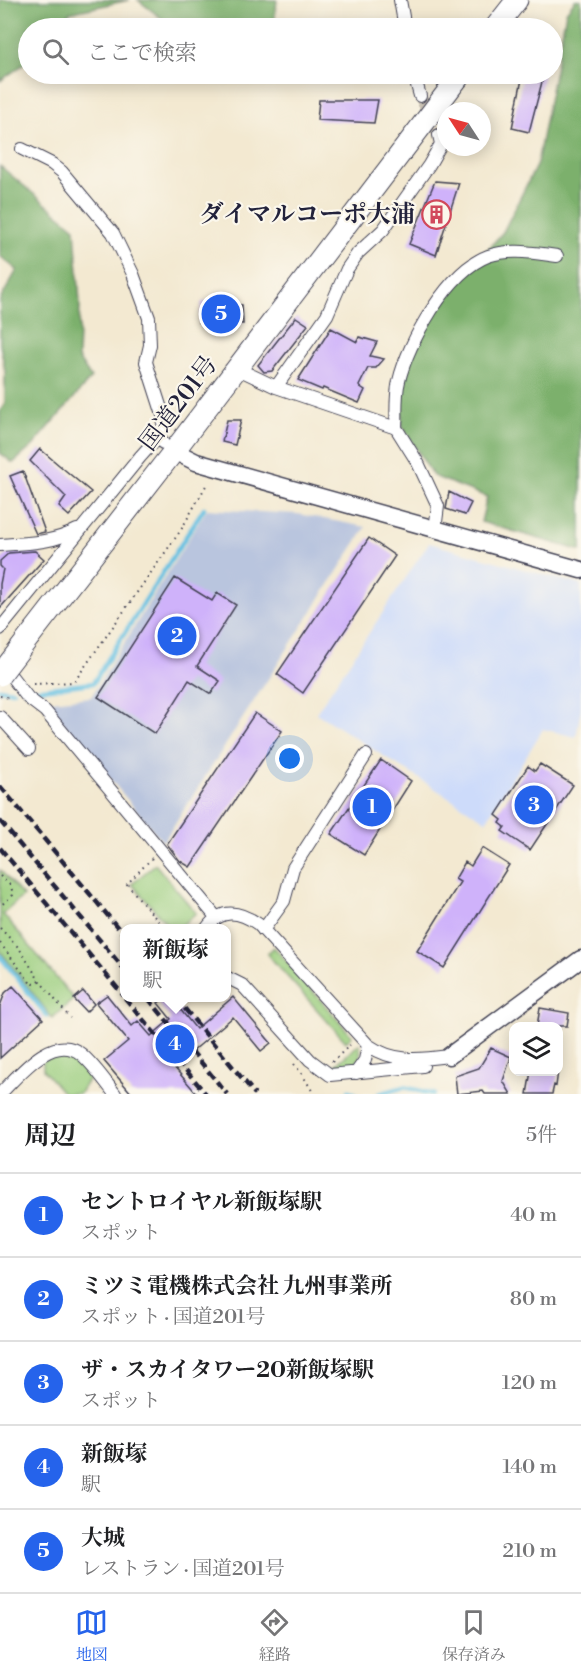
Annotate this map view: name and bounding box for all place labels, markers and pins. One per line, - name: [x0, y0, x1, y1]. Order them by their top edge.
- building icon: ダイマルコーポ大浦: [420, 198, 452, 230]
- place label: ダイマルコーポ大浦: [199, 200, 415, 230]
- pin: 5: [202, 292, 240, 336]
- pin: 2: [158, 614, 196, 658]
- pin: 3: [514, 782, 554, 828]
- pin: 1: [352, 784, 392, 830]
- pin: 4: [156, 1022, 195, 1066]

